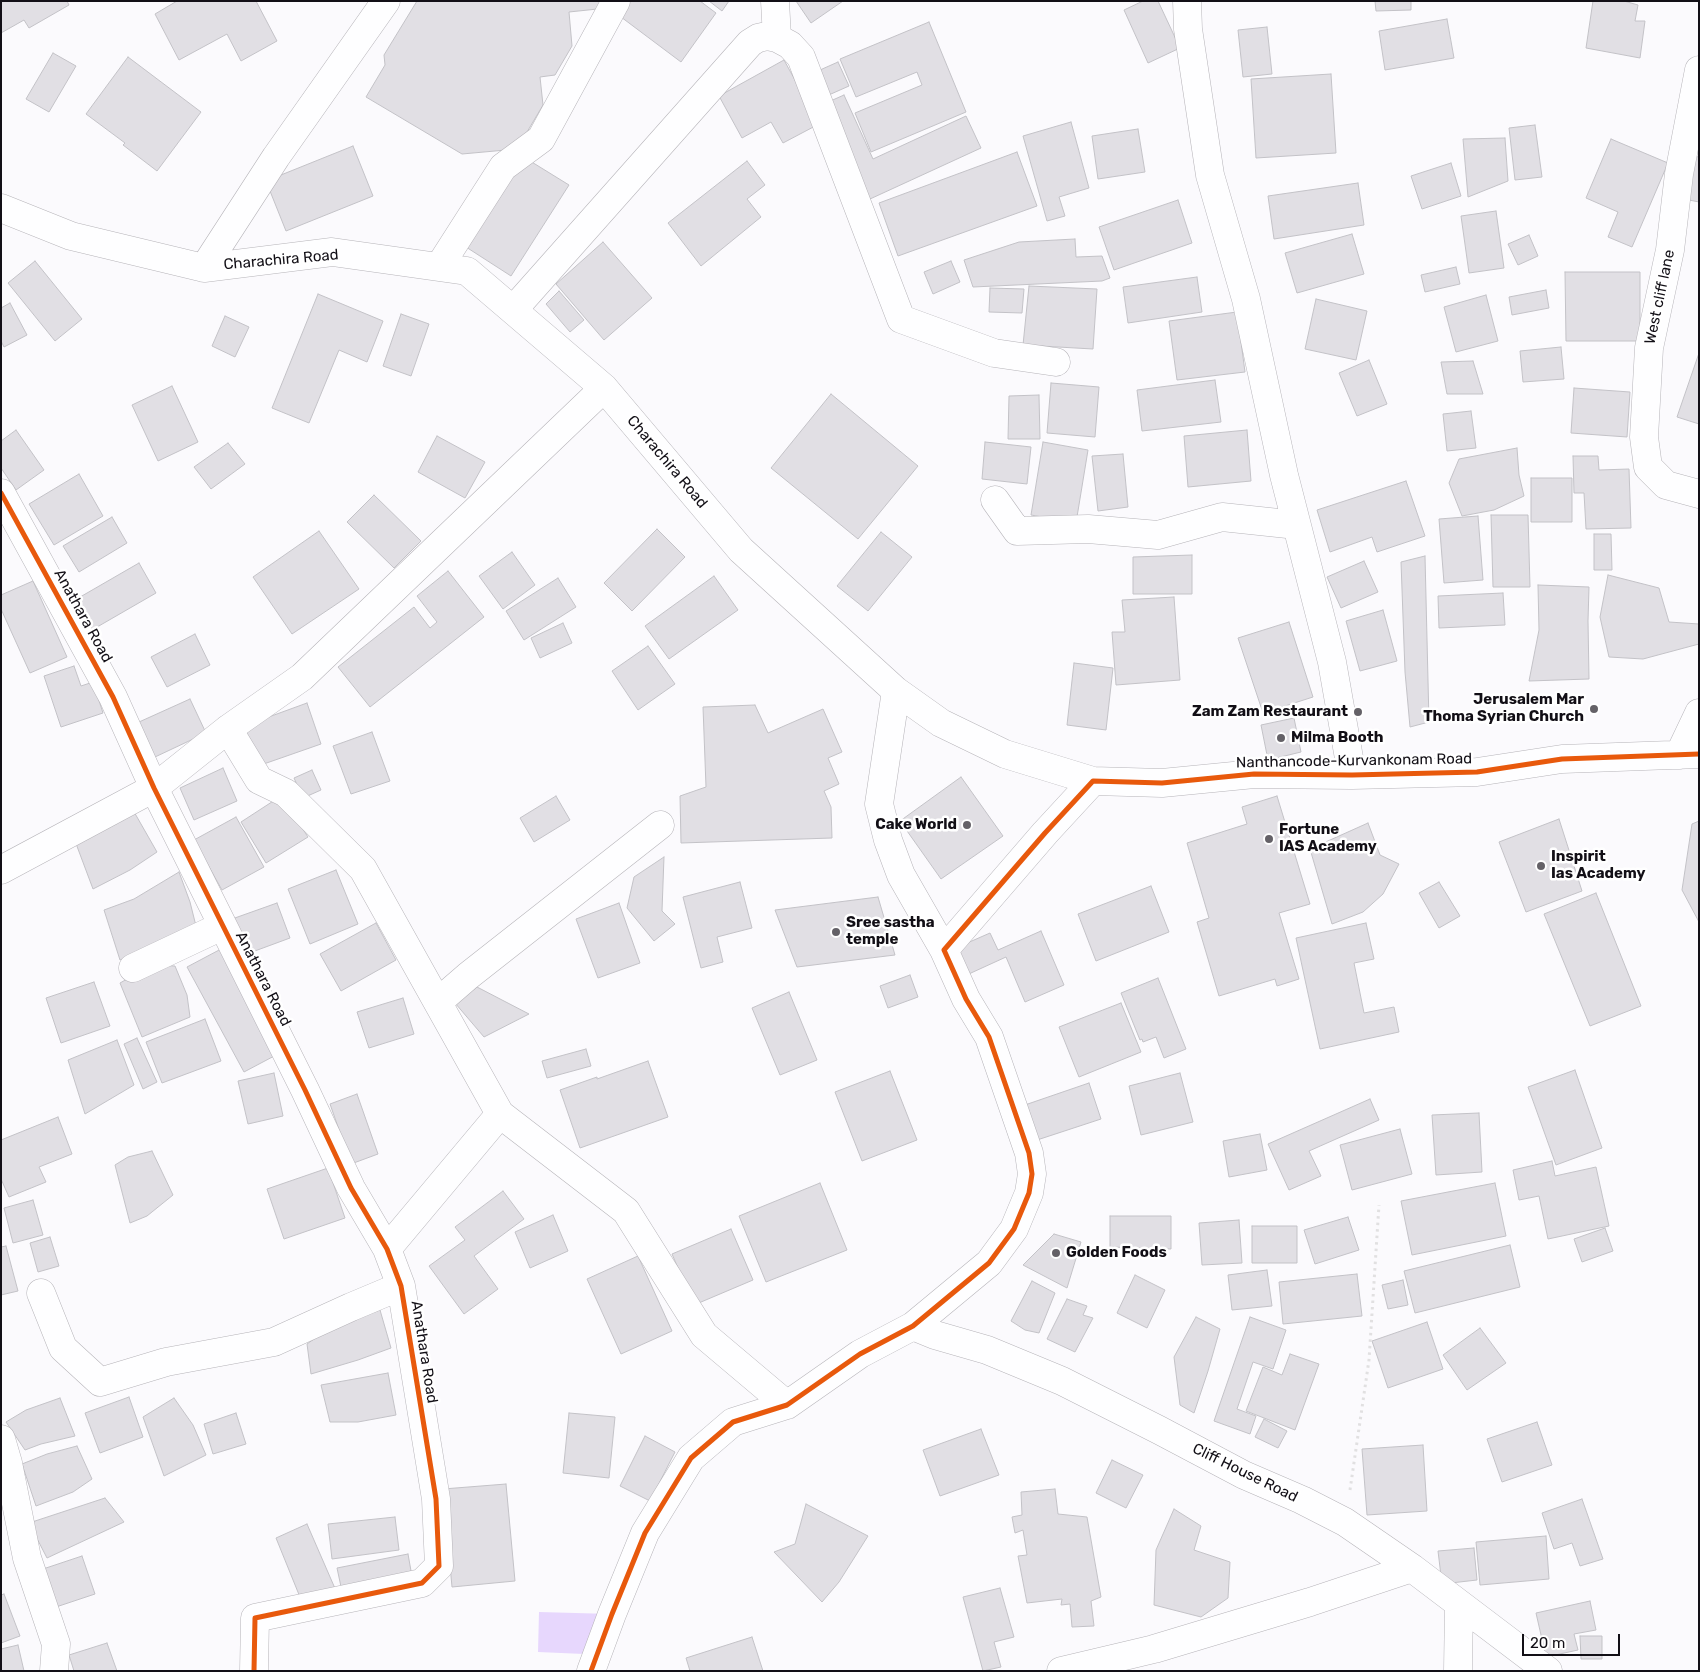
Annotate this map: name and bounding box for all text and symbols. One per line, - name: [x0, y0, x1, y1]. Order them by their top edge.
- street label: Charachira Road: [223, 246, 339, 274]
- street label: West cliff lane: [1641, 248, 1679, 346]
- street label: Charachira Road: [623, 412, 711, 512]
- street label: Anathara Road: [50, 566, 116, 666]
- place label: Jerusalem Mar Thoma Syrian Church: [1423, 691, 1584, 726]
- place label: Zam Zam Restaurant: [1192, 703, 1348, 721]
- marker: Jerusalem Mar Thoma Syrian Church: [1588, 703, 1600, 715]
- marker: Zam Zam Restaurant: [1352, 706, 1364, 718]
- place label: Milma Booth: [1291, 729, 1383, 747]
- marker: Milma Booth: [1275, 732, 1287, 744]
- street label: Nanthancode-Kurvankonam Road: [1236, 750, 1472, 772]
- place label: Cake World: [875, 816, 957, 834]
- marker: Cake World: [961, 819, 973, 831]
- place label: Fortune IAS Academy: [1279, 821, 1377, 856]
- marker: Fortune IAS Academy: [1263, 833, 1275, 845]
- place label: Inspirit Ias Academy: [1551, 848, 1645, 883]
- marker: Inspirit Ias Academy: [1535, 860, 1547, 872]
- place label: Sree sastha temple: [846, 914, 935, 949]
- marker: Sree sastha temple: [830, 926, 842, 938]
- street label: Anathara Road: [231, 929, 295, 1029]
- place label: Golden Foods: [1066, 1244, 1167, 1262]
- marker: Golden Foods: [1050, 1247, 1062, 1259]
- street label: Anathara Road: [407, 1299, 441, 1405]
- street label: Cliff House Road: [1189, 1440, 1301, 1506]
- scale bar: [1525, 1624, 1622, 1656]
- text: 20 m: [1530, 1634, 1565, 1652]

